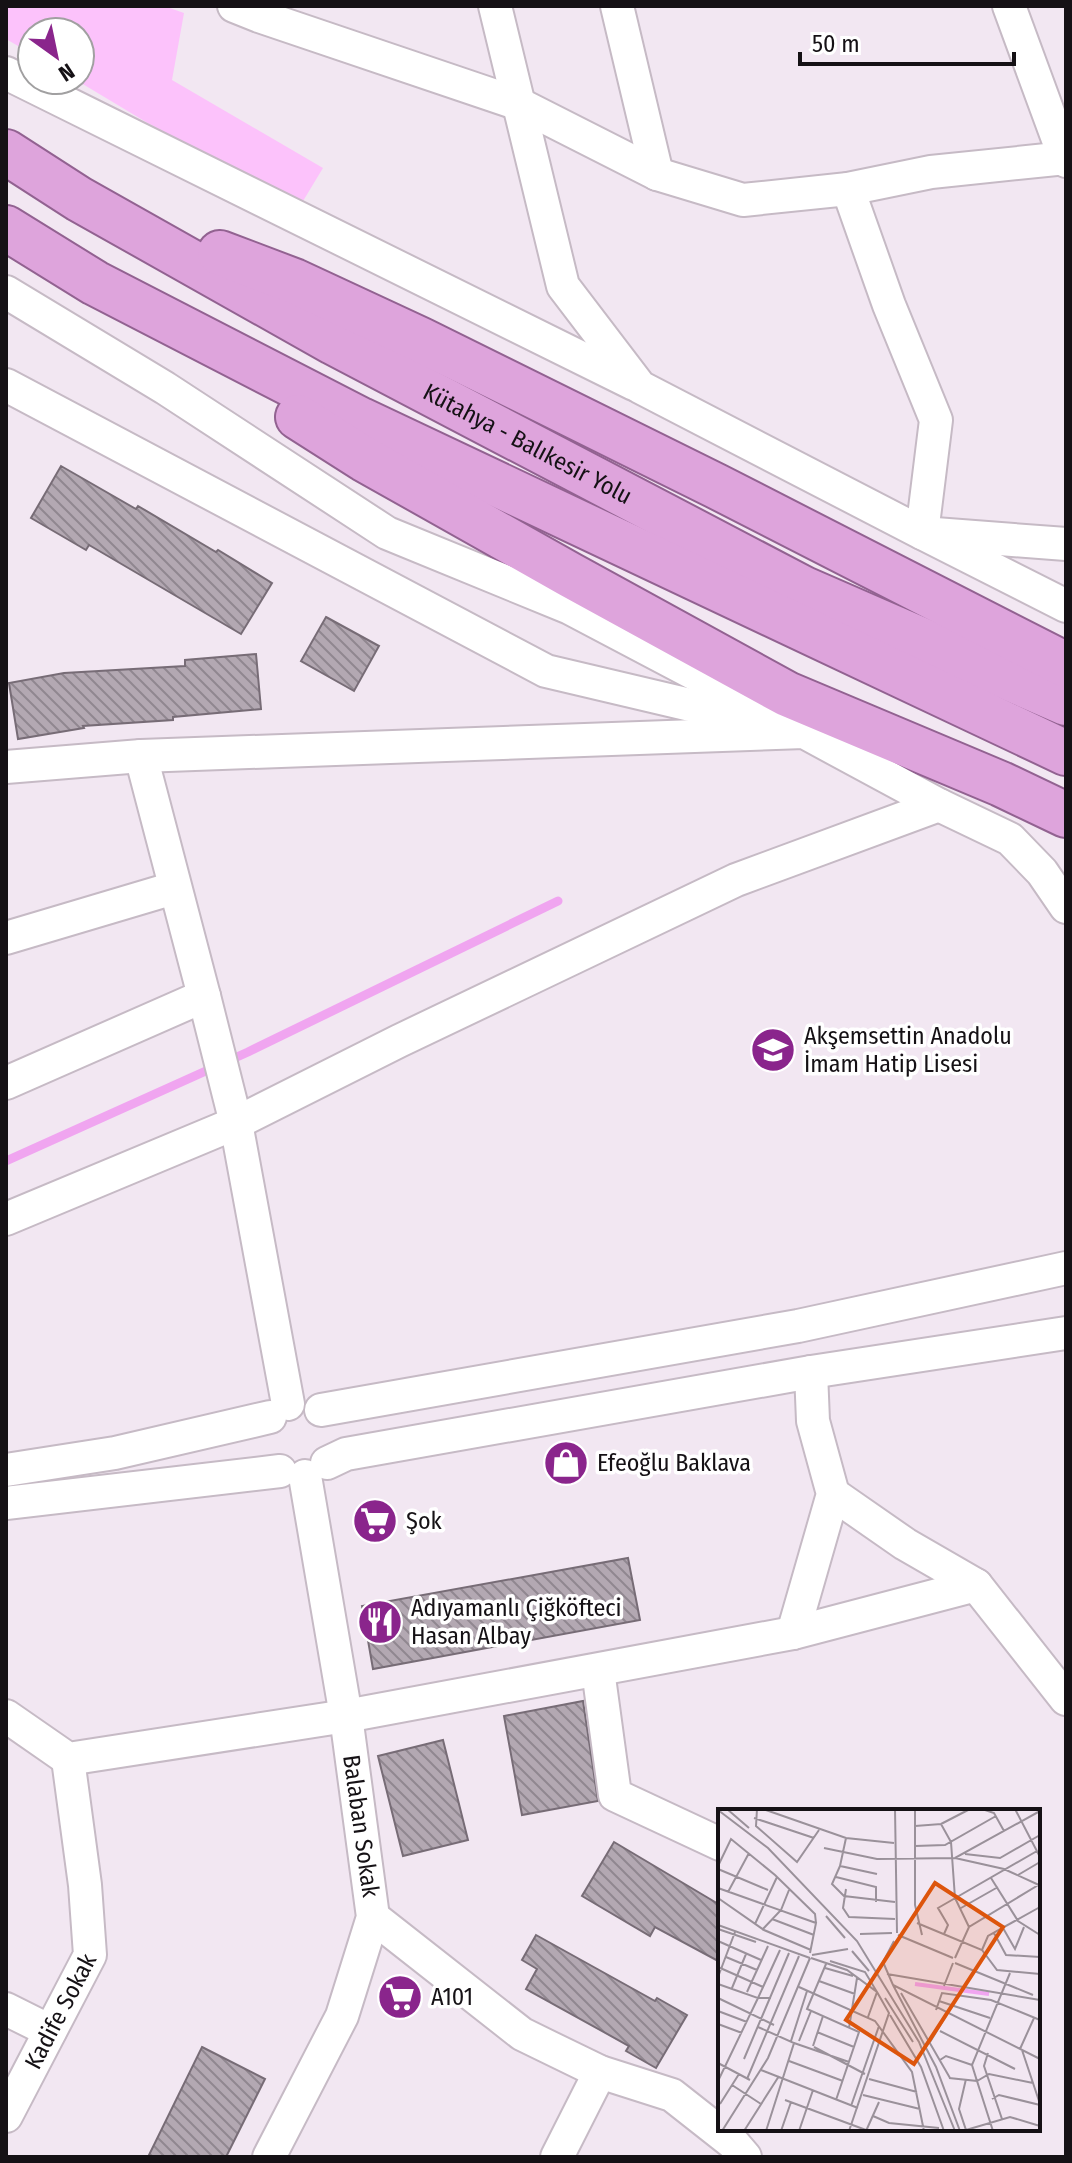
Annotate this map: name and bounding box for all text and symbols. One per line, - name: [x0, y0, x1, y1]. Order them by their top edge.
- north arrow: [16, 16, 96, 96]
- scale bar: [800, 16, 1014, 66]
- text: 50 m: [812, 30, 860, 58]
- text: N: [54, 57, 80, 87]
- street label: Kütahya - Balıkesir Yolu: [419, 378, 637, 510]
- place label: Akşemsettin Anadolu İmam Hatip Lisesi: [804, 1022, 1012, 1078]
- school or university icon: Akşemsettin Anadolu İmam Hatip Lisesi: [749, 1026, 797, 1074]
- shop icon: Efeoğlu Baklava: [542, 1439, 590, 1487]
- place label: Efeoğlu Baklava: [597, 1449, 751, 1477]
- supermarket icon: Şok: [351, 1497, 399, 1545]
- place label: Şok: [406, 1507, 443, 1535]
- place label: Adıyamanlı Çiğköfteci Hasan Albay: [411, 1594, 622, 1650]
- restaurant icon: Adıyamanlı Çiğköfteci Hasan Albay: [356, 1598, 404, 1646]
- street label: Balaban Sokak: [337, 1753, 385, 1900]
- inset map: [718, 1809, 1040, 2131]
- street label: Kadife Sokak: [19, 1948, 103, 2074]
- supermarket icon: A101: [376, 1973, 424, 2021]
- place label: A101: [431, 1983, 473, 2011]

